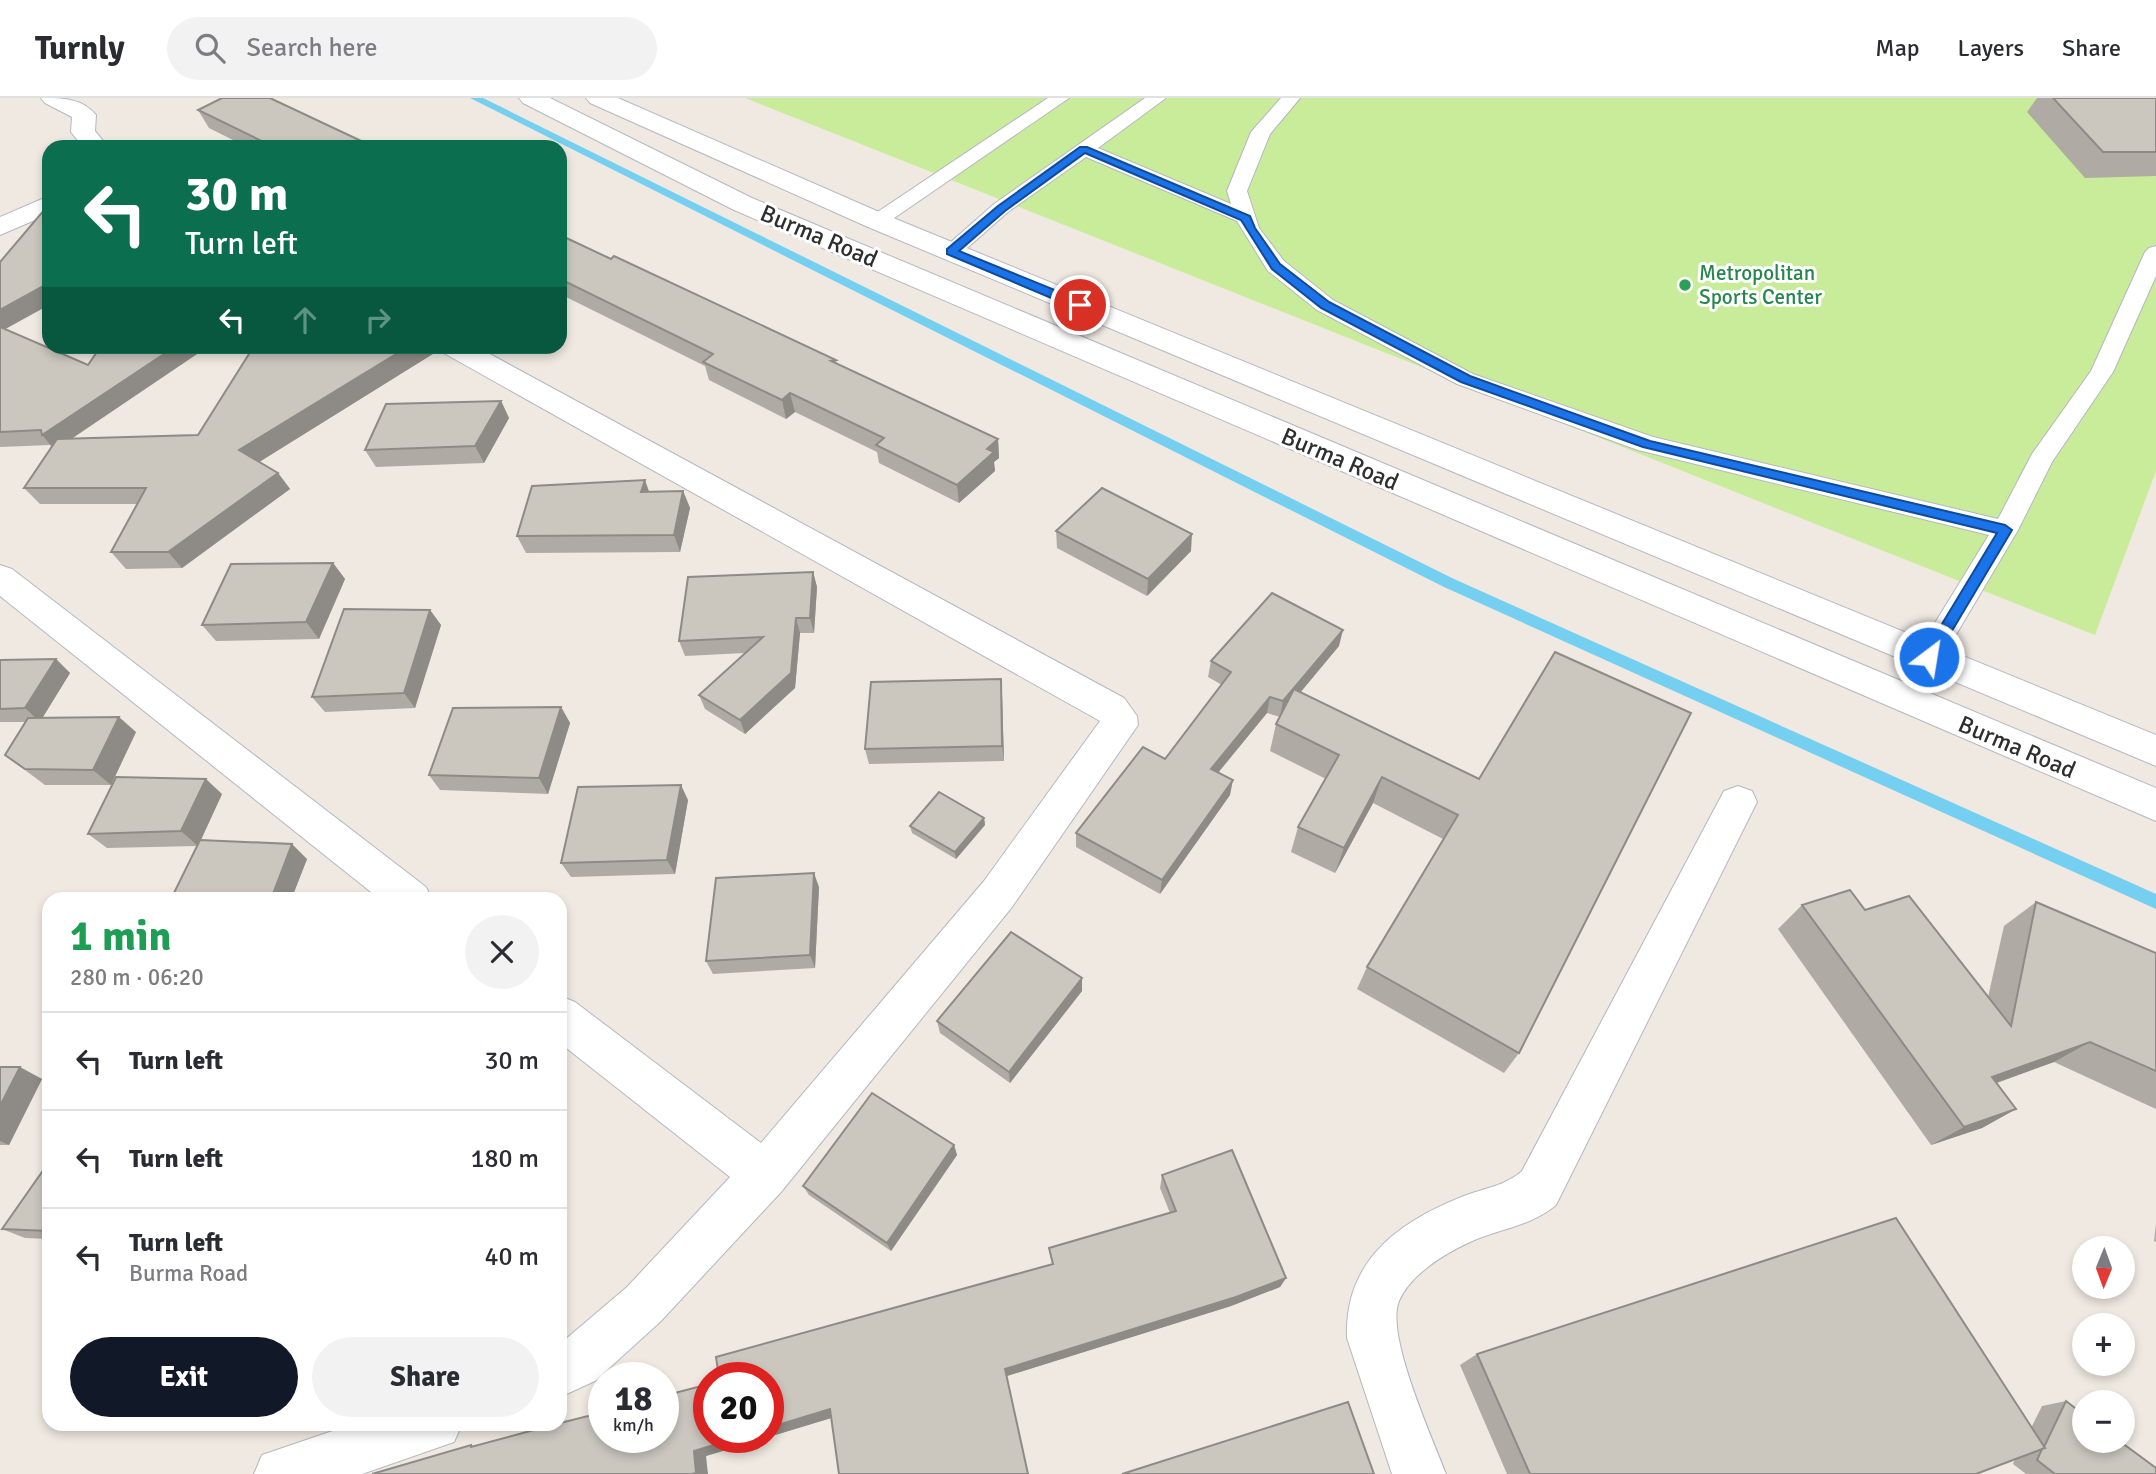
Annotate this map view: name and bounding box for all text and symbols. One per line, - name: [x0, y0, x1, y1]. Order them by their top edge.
- search box: [167, 17, 657, 80]
- text: Turnly: [35, 28, 125, 69]
- icon: search: [191, 29, 229, 67]
- text: Search here: [247, 32, 378, 64]
- text: Map: [1875, 33, 1920, 63]
- text: Layers: [1958, 33, 2024, 63]
- text: Share: [2062, 33, 2121, 63]
- text: 30 m: [185, 164, 288, 224]
- icon: left: [70, 168, 161, 259]
- street label: Burma Road: [756, 198, 882, 274]
- text: Turn left: [185, 224, 298, 263]
- place label: Metropolitan Sports Center: [1699, 260, 1822, 310]
- pin: [1050, 275, 1110, 335]
- marker: Metropolitan Sports Center: [1677, 277, 1693, 293]
- icon: arrive: [1061, 286, 1099, 324]
- icon: left: [213, 301, 251, 339]
- icon: ahead: [286, 301, 324, 339]
- icon: right: [359, 301, 397, 339]
- street label: Burma Road: [1277, 421, 1403, 497]
- position arrow: [1892, 620, 1966, 694]
- street label: Burma Road: [1954, 709, 2080, 785]
- text: 1 min: [70, 911, 171, 962]
- button: close: [465, 915, 539, 989]
- text: 280 m · 06:20: [70, 963, 204, 992]
- icon: left: [70, 1042, 108, 1080]
- text: Turn left: [129, 1045, 223, 1077]
- text: 30 m: [484, 1045, 539, 1077]
- icon: left: [70, 1140, 108, 1178]
- text: Turn left: [129, 1143, 223, 1175]
- text: 180 m: [470, 1143, 539, 1175]
- text: Turn left: [129, 1227, 223, 1259]
- north arrow: [2072, 1236, 2135, 1298]
- map controls: [2072, 1236, 2135, 1453]
- icon: left: [70, 1238, 108, 1276]
- text: 40 m: [484, 1241, 539, 1273]
- text: Burma Road: [129, 1259, 248, 1288]
- button: +: [2072, 1313, 2135, 1376]
- button: Exit: [70, 1337, 298, 1417]
- button: Share: [312, 1337, 539, 1417]
- speed limit sign: 20: [693, 1362, 784, 1453]
- text: 18: [615, 1377, 652, 1420]
- button: −: [2072, 1390, 2135, 1453]
- text: km/h: [613, 1414, 654, 1436]

